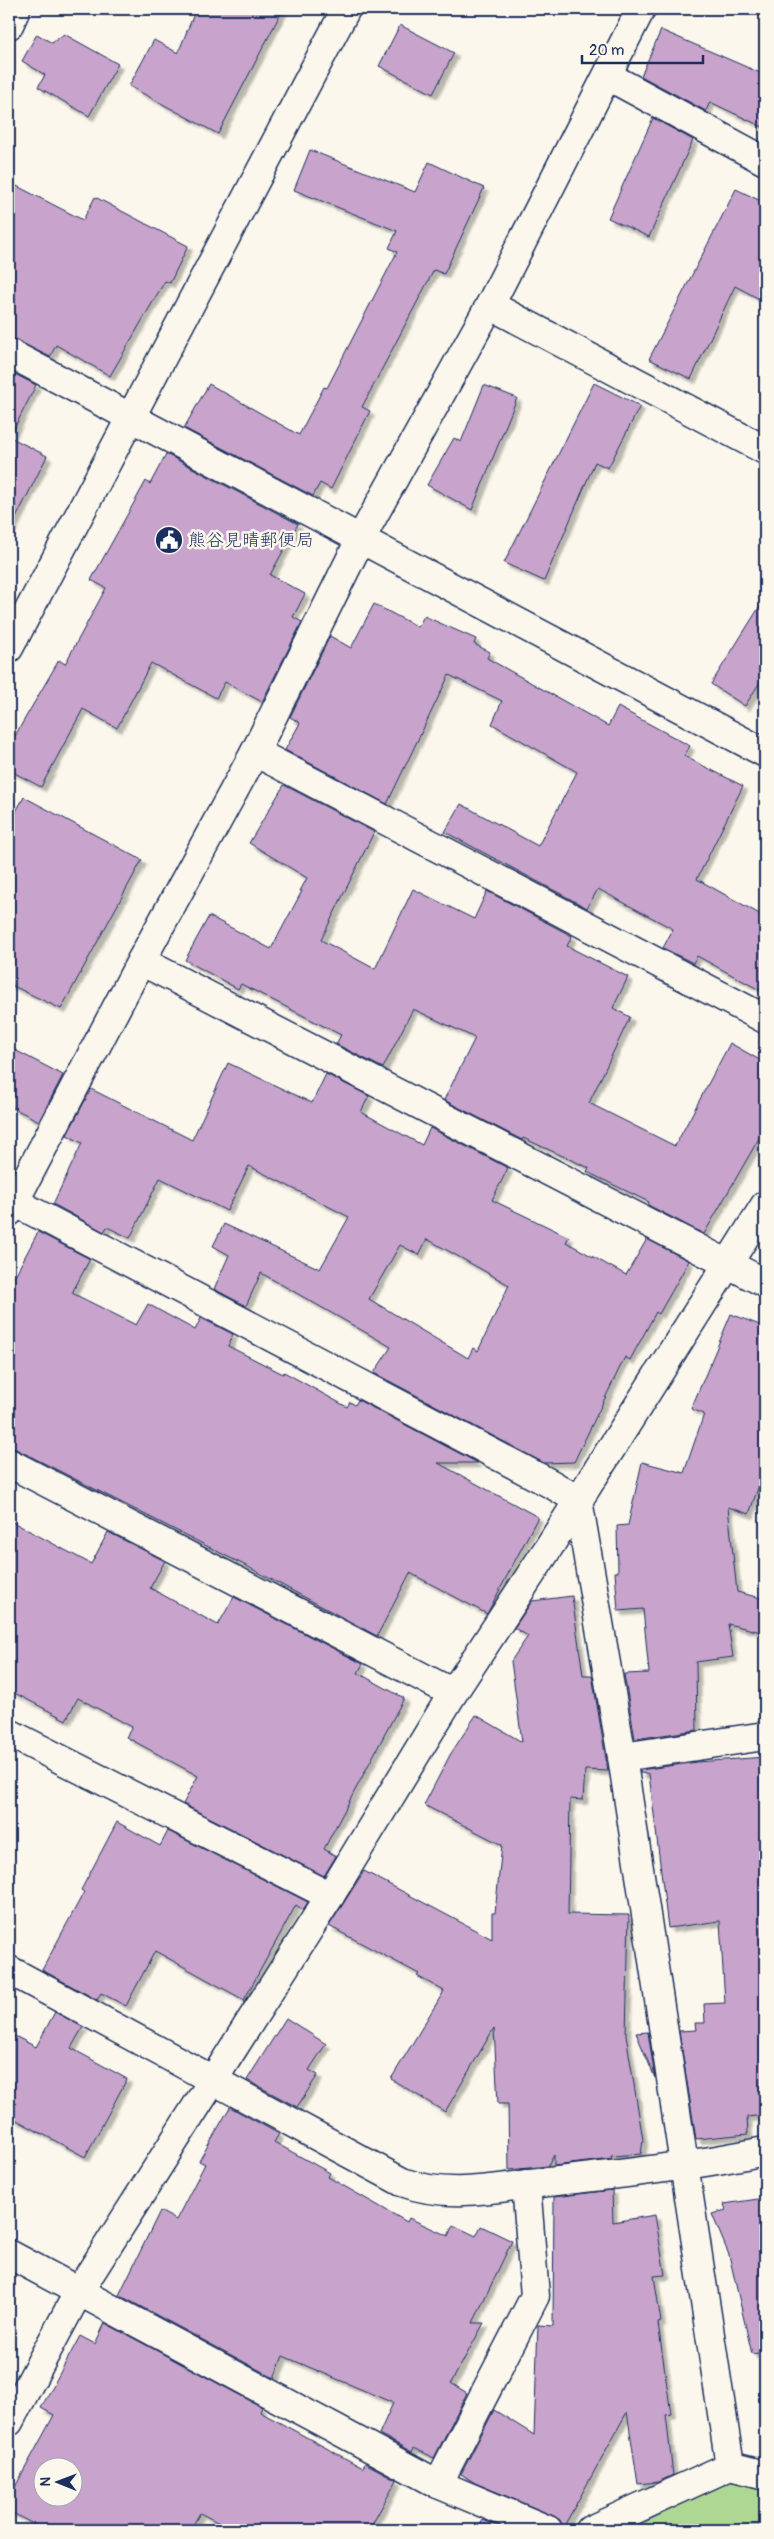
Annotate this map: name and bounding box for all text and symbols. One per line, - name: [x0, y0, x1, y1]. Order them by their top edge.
- scale bar: [582, 32, 703, 64]
- text: 20 m: [589, 41, 624, 60]
- public building icon: 熊谷見晴郵便局: [154, 525, 184, 555]
- place label: 熊谷見晴郵便局: [188, 529, 314, 552]
- north arrow: [32, 2456, 82, 2506]
- text: N: [37, 2477, 54, 2487]

